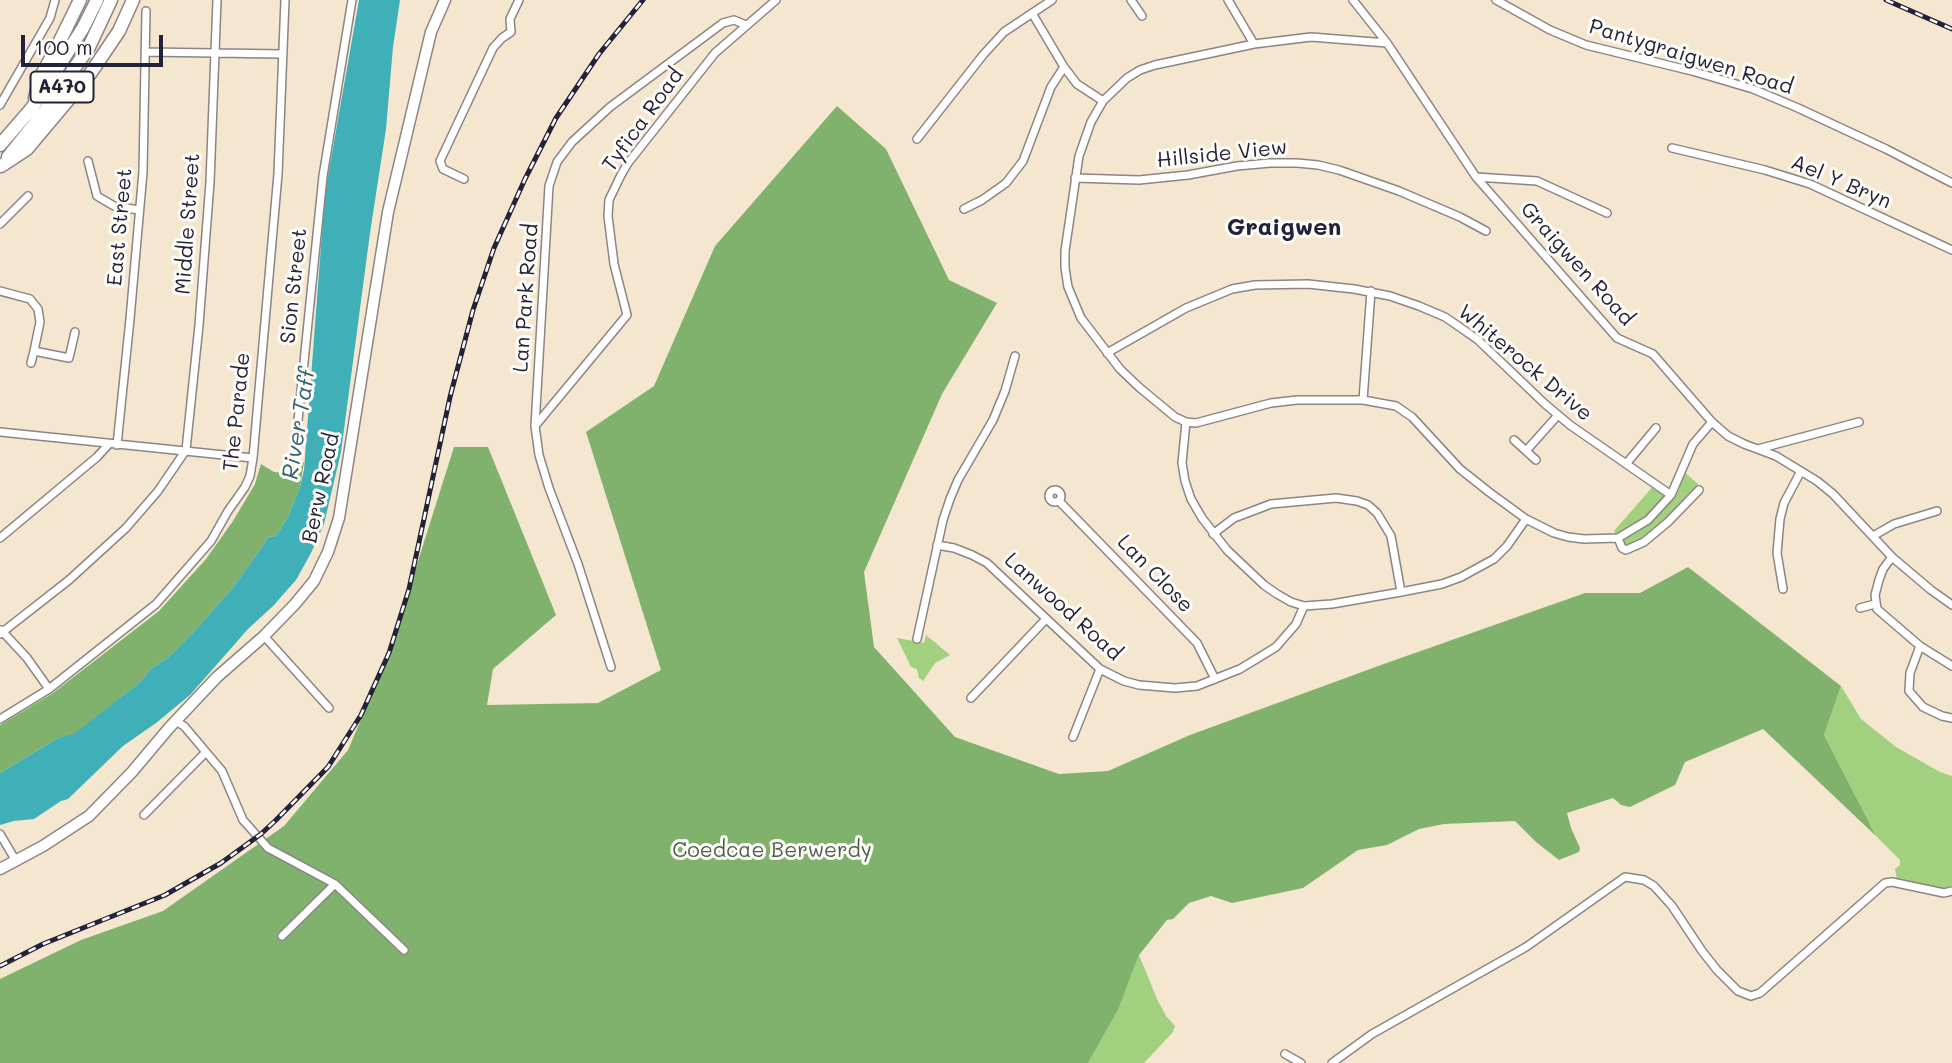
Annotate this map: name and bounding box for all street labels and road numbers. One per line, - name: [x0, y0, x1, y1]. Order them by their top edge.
- street label: Pantygraigwen Road: [1586, 14, 1796, 100]
- street label: Tyfica Road: [597, 63, 689, 177]
- road number: A470: [31, 72, 94, 102]
- street label: Hillside View: [1156, 135, 1288, 173]
- street label: Ael Y Bryn: [1787, 150, 1895, 214]
- street label: Middle Street: [170, 152, 206, 296]
- street label: East Street: [102, 167, 138, 287]
- street label: Graigwen Road: [1515, 197, 1639, 331]
- street label: Lan Park Road: [508, 223, 544, 373]
- street label: Sion Street: [275, 227, 313, 345]
- street label: Whiterock Drive: [1453, 299, 1597, 427]
- street label: The Parade: [218, 351, 256, 473]
- street label: Berw Road: [297, 431, 345, 545]
- street label: Lan Close: [1112, 530, 1198, 618]
- street label: Lanwood Road: [999, 548, 1127, 666]

